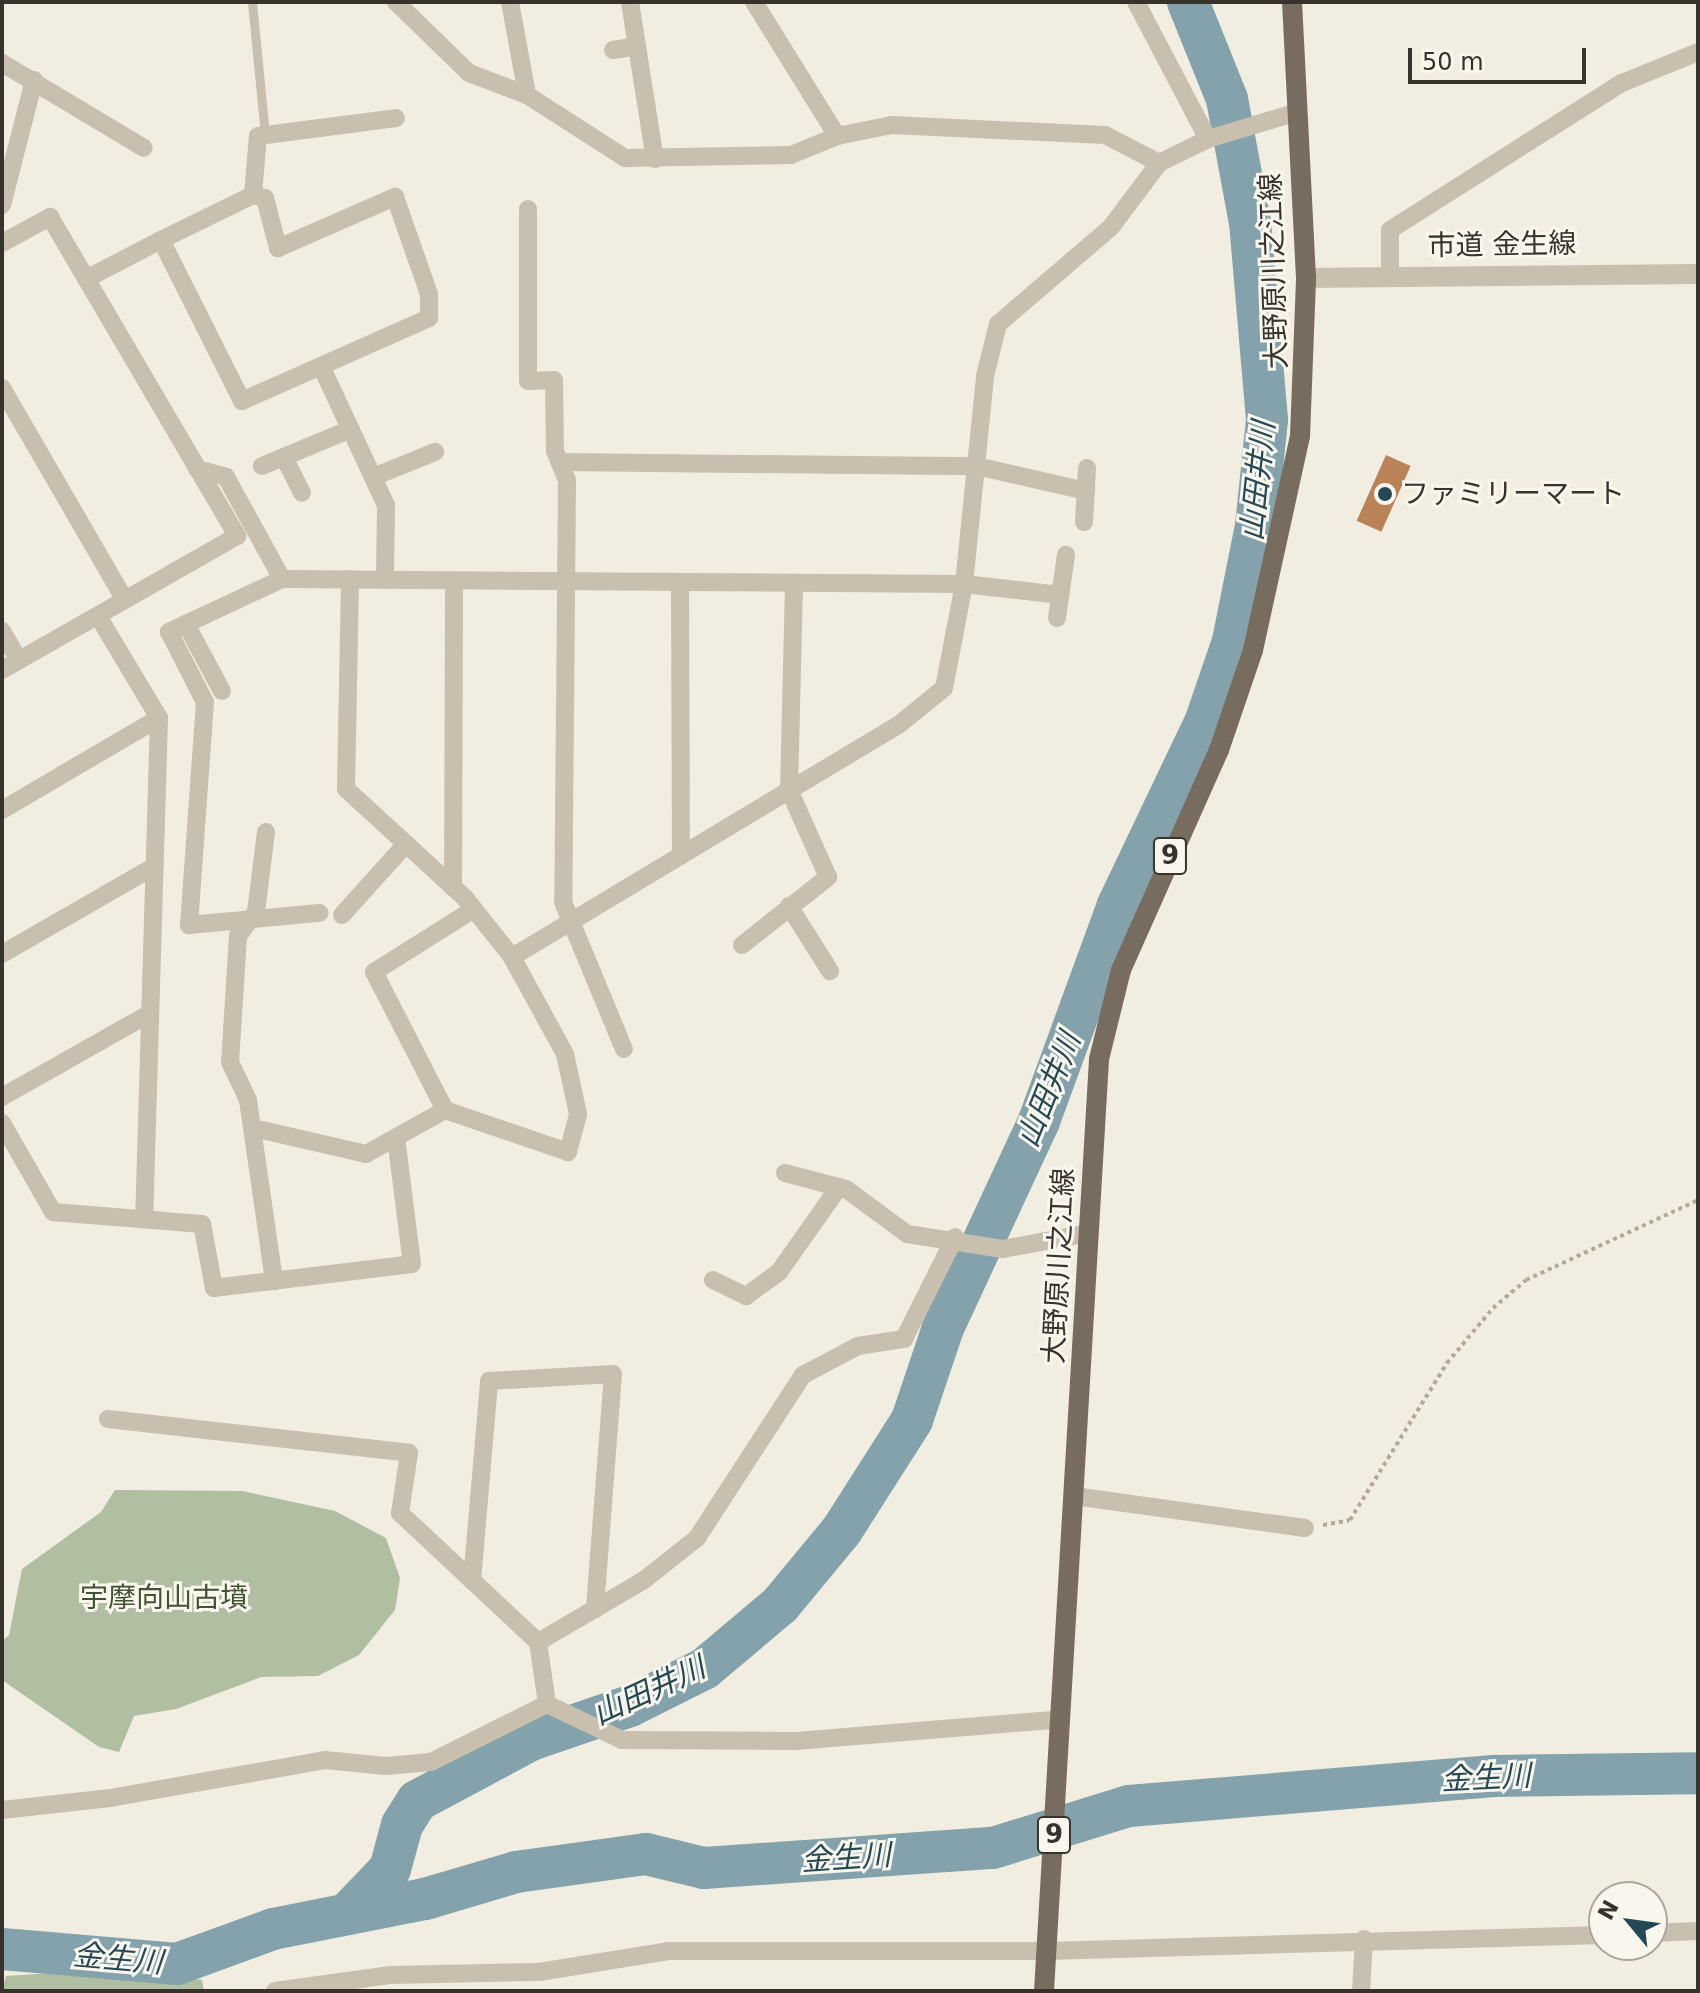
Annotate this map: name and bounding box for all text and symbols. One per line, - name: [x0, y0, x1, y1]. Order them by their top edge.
- scale bar: [1412, 32, 1590, 82]
- text: 50 m: [1422, 48, 1484, 76]
- street label: 大野原川之江線: [1254, 172, 1294, 370]
- street label: 市道 金生線: [1427, 227, 1577, 263]
- water label: 山田井川: [1234, 419, 1282, 543]
- place label: ファミリーマート: [1401, 477, 1625, 511]
- marker: ファミリーマート: [1376, 485, 1394, 503]
- road number: 9: [1152, 834, 1188, 878]
- water label: 山田井川: [1010, 1028, 1088, 1152]
- street label: 大野原川之江線: [1037, 1167, 1081, 1365]
- park label: 宇摩向山古墳: [80, 1581, 248, 1615]
- water label: 山田井川: [587, 1649, 711, 1733]
- water label: 金生川: [1440, 1758, 1532, 1798]
- road number: 9: [1036, 1813, 1072, 1857]
- water label: 金生川: [800, 1837, 892, 1879]
- north arrow: [1588, 1881, 1668, 1961]
- text: N: [1593, 1896, 1624, 1924]
- water label: 金生川: [72, 1937, 164, 1981]

